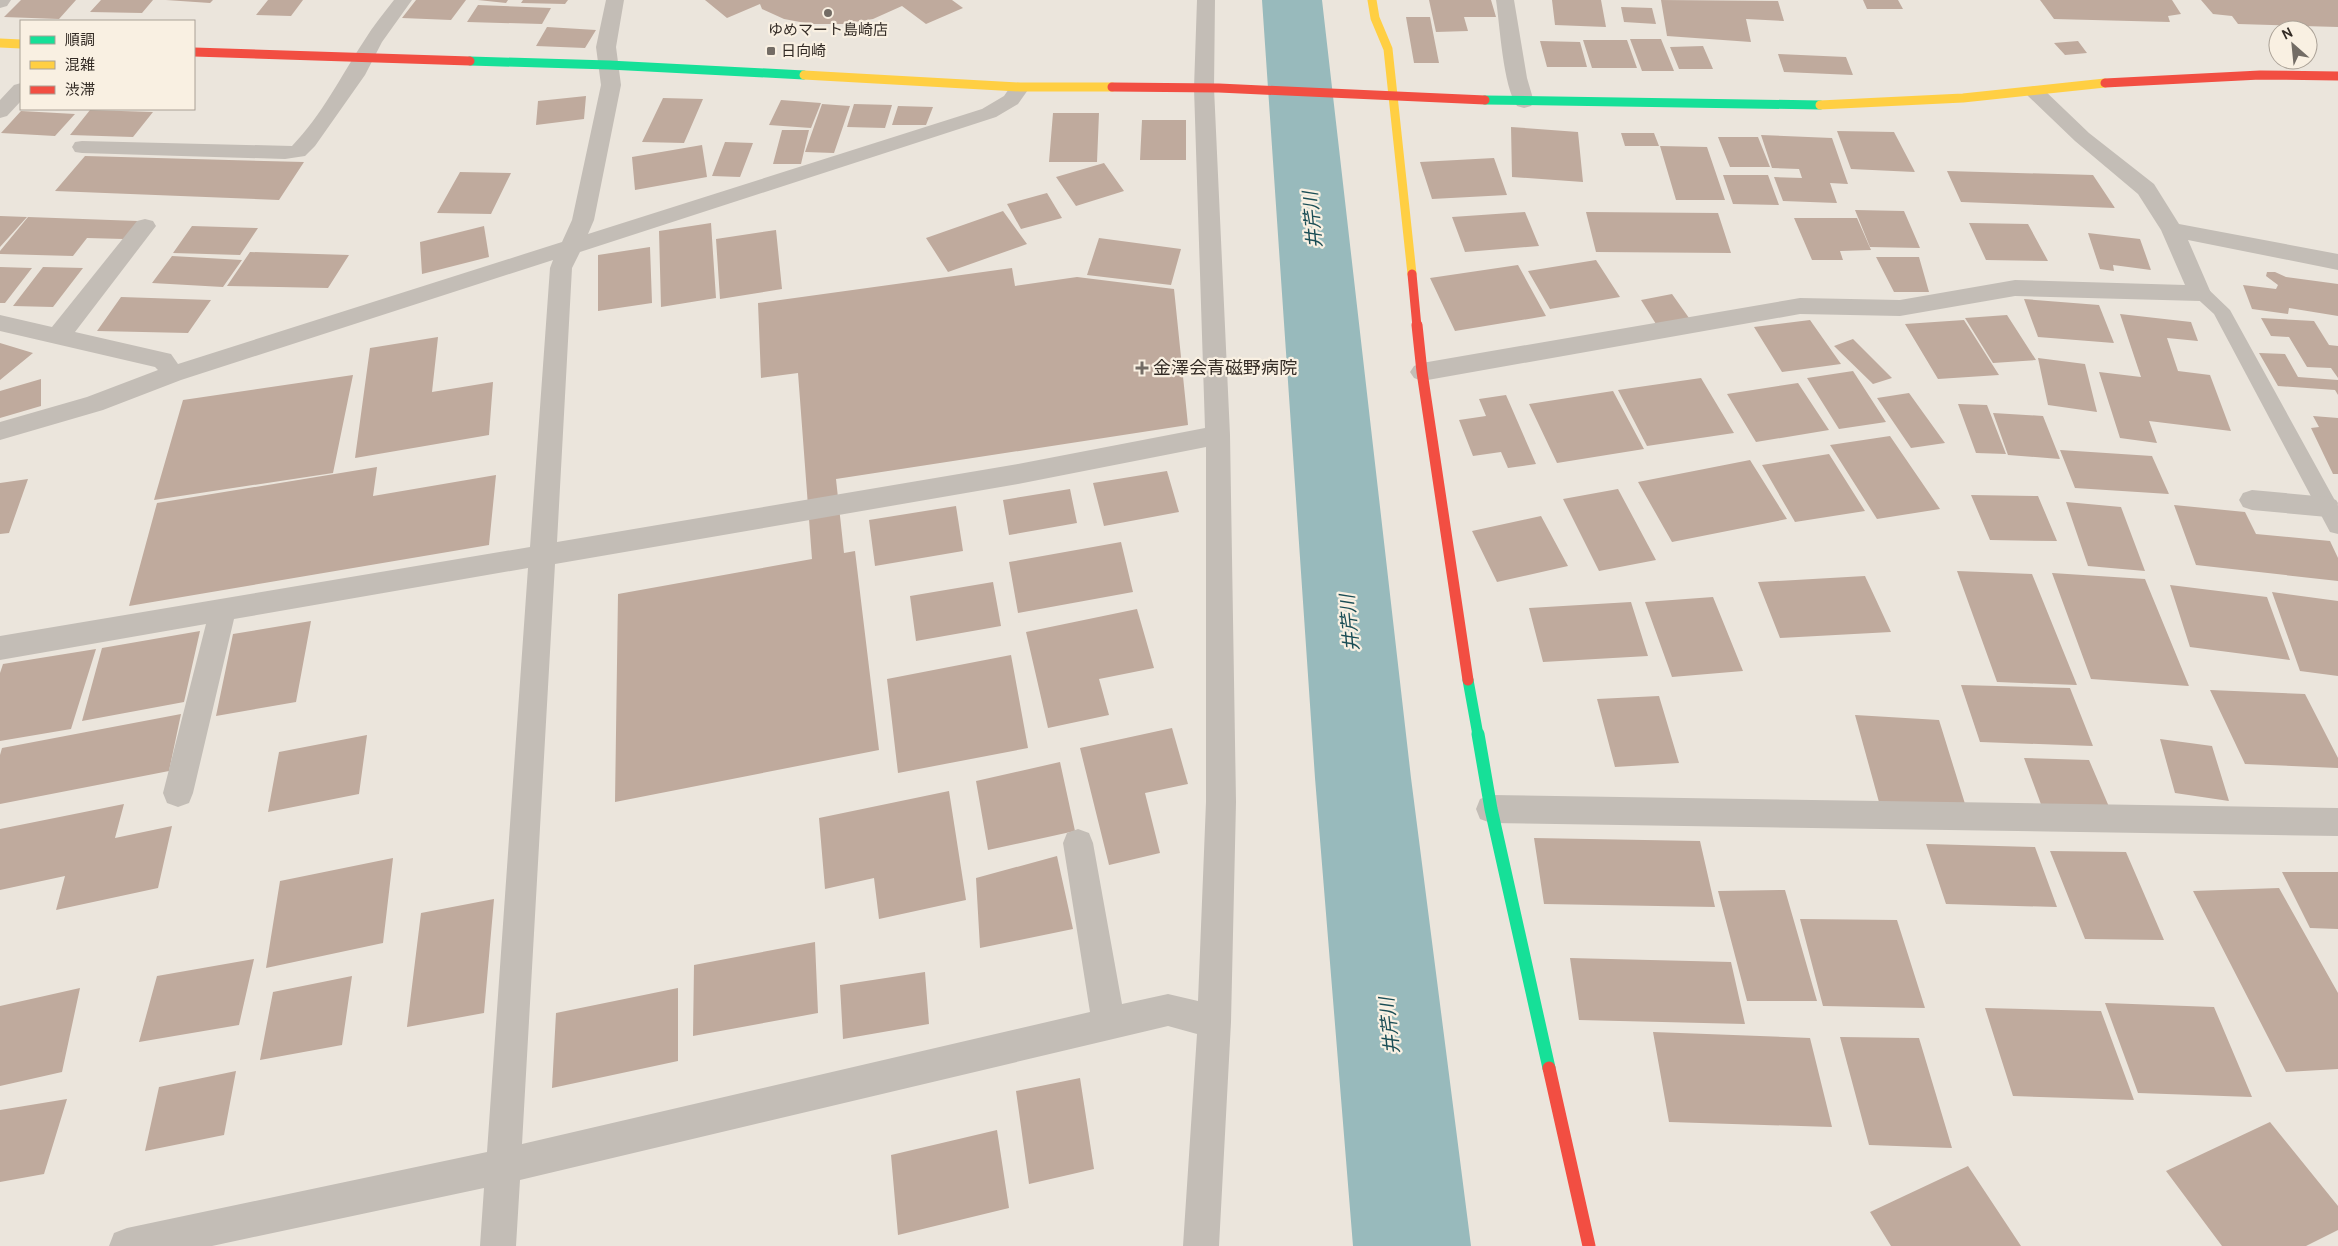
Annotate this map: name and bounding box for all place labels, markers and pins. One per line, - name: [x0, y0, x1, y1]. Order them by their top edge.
- marker: ゆめマート島崎店: [822, 7, 834, 19]
- place label: ゆめマート島崎店: [768, 21, 888, 39]
- place label: 日向崎: [781, 42, 826, 60]
- marker: 日向崎: [765, 45, 777, 57]
- place label: 金澤会青磁野病院: [1153, 357, 1297, 379]
- marker: 金澤会青磁野病院: [1135, 361, 1149, 375]

